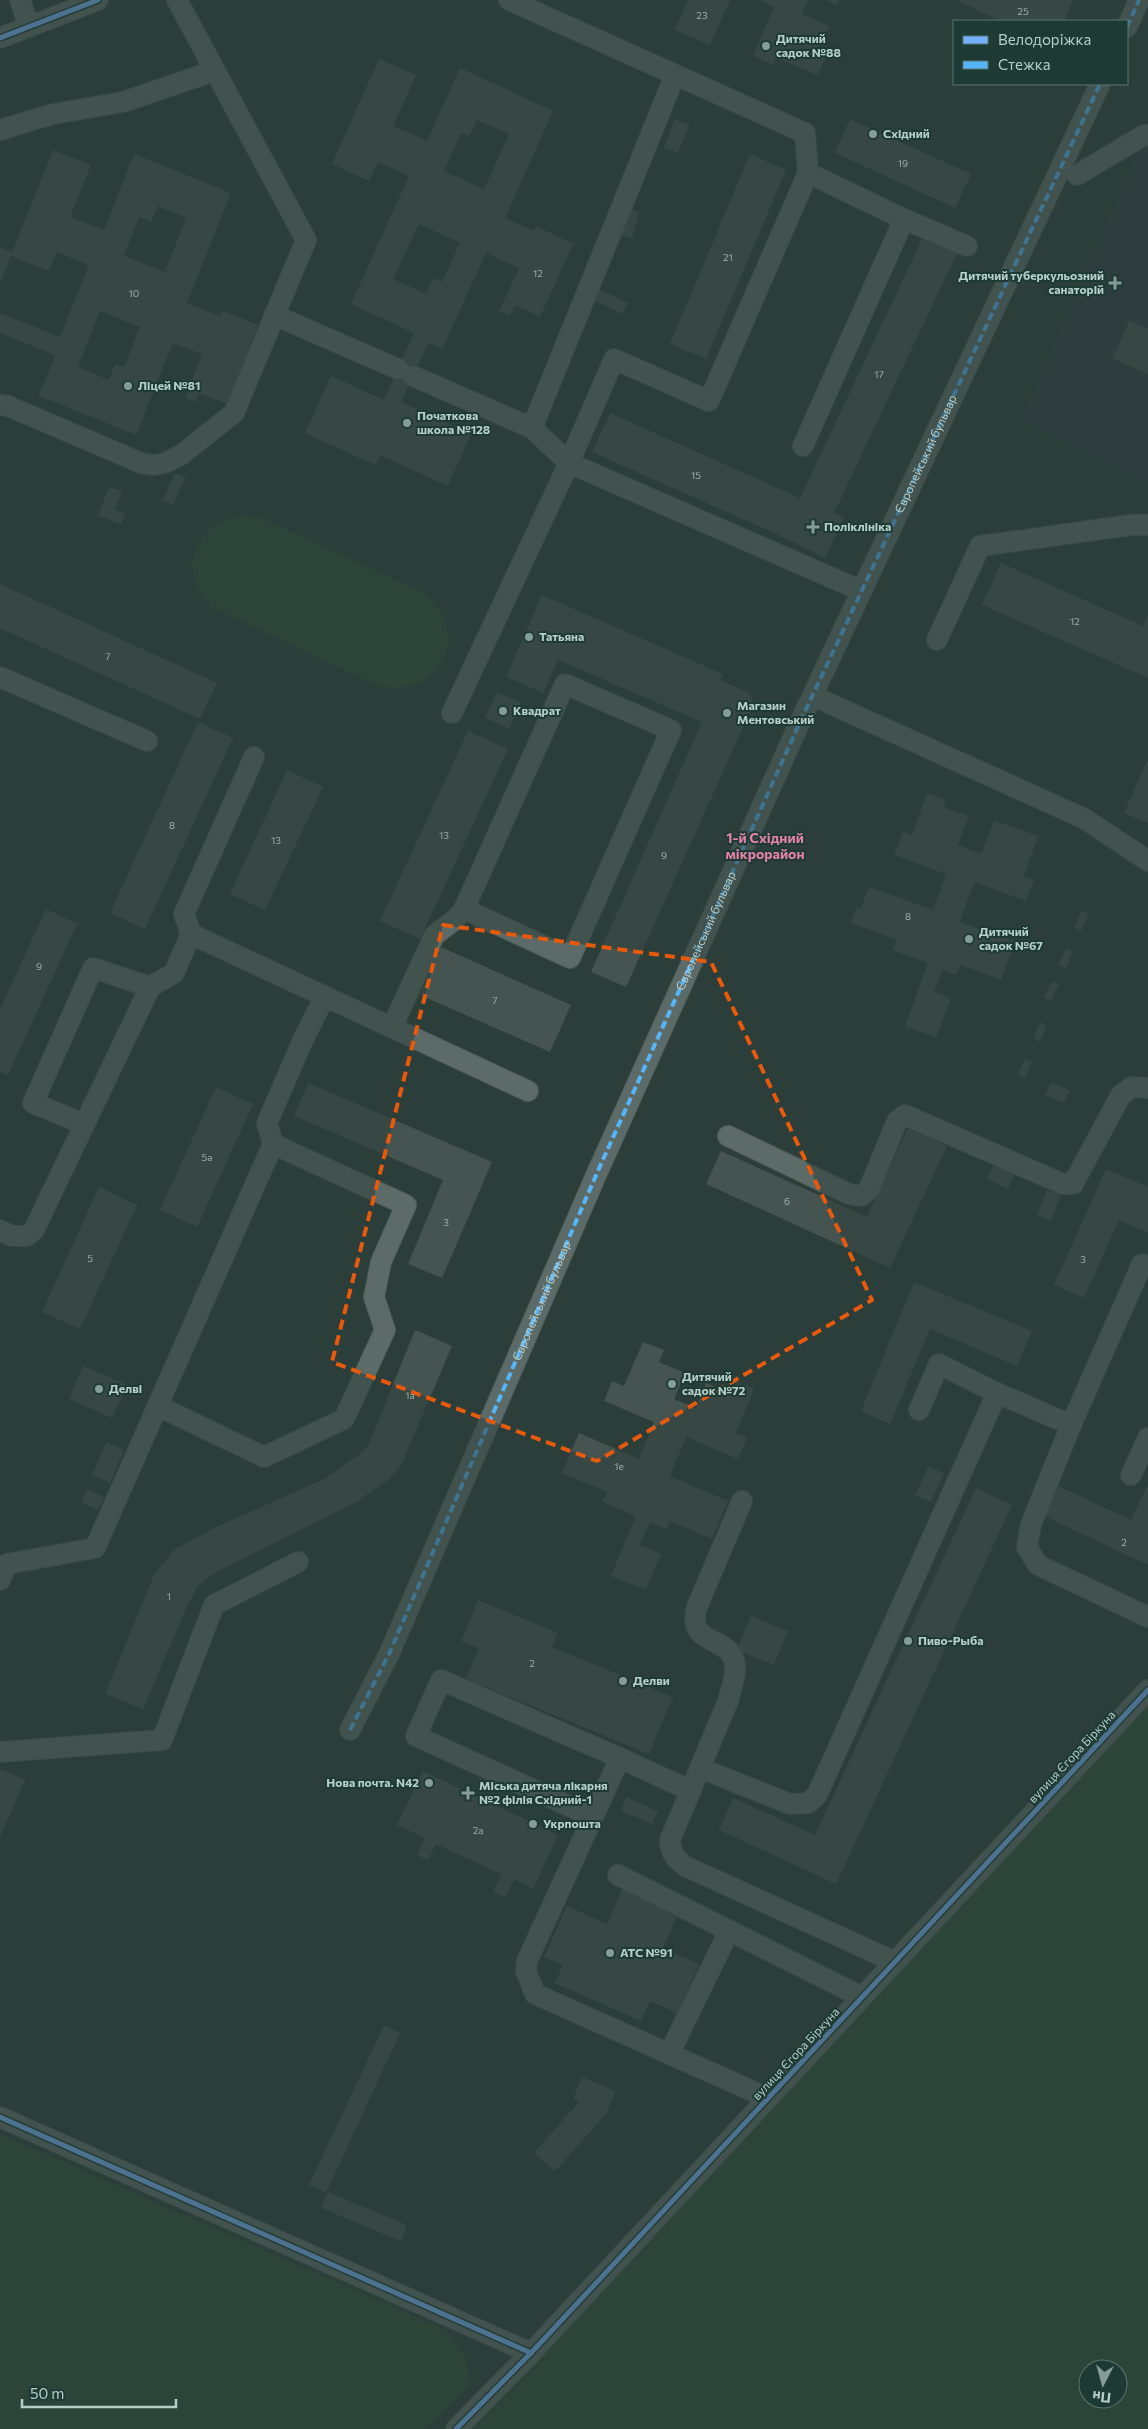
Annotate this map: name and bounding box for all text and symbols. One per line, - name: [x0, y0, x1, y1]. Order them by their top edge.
- house number: 25: [1017, 5, 1029, 17]
- house number: 23: [696, 9, 708, 21]
- legend: [953, 20, 1128, 85]
- text: Велодоріжка: [998, 30, 1091, 48]
- place label: Дитячий садок №88: [776, 31, 841, 59]
- marker: Дитячий садок №88: [760, 40, 772, 52]
- text: Стежка: [998, 55, 1051, 73]
- place label: Східний: [883, 126, 930, 140]
- marker: Східний: [867, 128, 879, 140]
- house number: 19: [898, 157, 908, 169]
- house number: 21: [723, 251, 733, 263]
- house number: 12: [533, 267, 543, 279]
- place label: Дитячий туберкульозний санаторій: [959, 268, 1104, 296]
- marker: Дитячий туберкульозний санаторій: [1108, 276, 1122, 290]
- house number: 10: [129, 287, 139, 299]
- house number: 17: [874, 368, 884, 380]
- place label: Ліцей №81: [138, 378, 200, 392]
- marker: Ліцей №81: [122, 380, 134, 392]
- street label: Європейський бульвар: [891, 392, 959, 515]
- place label: Початкова школа №128: [417, 408, 490, 436]
- marker: Початкова школа №128: [401, 417, 413, 429]
- house number: 15: [691, 469, 701, 481]
- place label: Поліклініка: [824, 519, 891, 533]
- marker: Поліклініка: [806, 520, 820, 534]
- house number: 12: [1070, 615, 1080, 627]
- place label: Татьяна: [539, 629, 584, 643]
- marker: Татьяна: [523, 631, 535, 643]
- house number: 7: [105, 650, 111, 662]
- place label: Магазин Ментовський: [737, 698, 814, 726]
- place label: Квадрат: [513, 703, 561, 717]
- marker: Квадрат: [497, 705, 509, 717]
- marker: Магазин Ментовський: [721, 707, 733, 719]
- house number: 8: [169, 819, 175, 831]
- house number: 13: [439, 829, 449, 841]
- district label: 1-й Східний мікрорайон: [725, 829, 805, 862]
- house number: 13: [271, 834, 281, 846]
- house number: 9: [661, 849, 667, 861]
- street label: Європейський бульвар: [672, 869, 738, 992]
- house number: 8: [905, 910, 911, 922]
- place label: Дитячий садок №67: [979, 924, 1043, 952]
- marker: Дитячий садок №67: [963, 933, 975, 945]
- house number: 9: [36, 960, 42, 972]
- house number: 7: [492, 994, 498, 1006]
- house number: 5а: [202, 1151, 212, 1163]
- house number: 6: [784, 1195, 790, 1207]
- house number: 3: [443, 1216, 449, 1228]
- street label: Європейський бульвар: [509, 1239, 573, 1363]
- house number: 5: [87, 1252, 93, 1264]
- house number: 3: [1080, 1253, 1086, 1265]
- place label: Дитячий садок №72: [682, 1369, 746, 1397]
- marker: Дитячий садок №72: [666, 1378, 678, 1390]
- place label: Делві: [109, 1381, 142, 1395]
- marker: Делві: [93, 1383, 105, 1395]
- house number: 1а: [405, 1389, 415, 1401]
- house number: 1е: [614, 1460, 624, 1472]
- house number: 2: [1121, 1536, 1127, 1548]
- house number: 1: [167, 1590, 171, 1602]
- place label: Пиво-Рыба: [918, 1633, 983, 1647]
- marker: Пиво-Рыба: [902, 1635, 914, 1647]
- house number: 2: [529, 1657, 535, 1669]
- place label: Делви: [633, 1673, 670, 1687]
- marker: Делви: [617, 1675, 629, 1687]
- street label: вулиця Єгора Біркуна: [1025, 1707, 1118, 1805]
- place label: Нова почта. N42: [326, 1775, 419, 1789]
- marker: Нова почта. N42: [423, 1777, 435, 1789]
- place label: Міська дитяча лікарня №2 філія Східний-1: [479, 1778, 608, 1806]
- marker: Міська дитяча лікарня №2 філія Східний-1: [461, 1786, 475, 1800]
- place label: Укрпошта: [543, 1816, 601, 1830]
- marker: Укрпошта: [527, 1818, 539, 1830]
- house number: 2а: [473, 1824, 483, 1836]
- place label: АТС №91: [620, 1945, 673, 1959]
- marker: АТС №91: [604, 1947, 616, 1959]
- street label: вулиця Єгора Біркуна: [749, 2004, 842, 2102]
- north arrow: [1078, 2359, 1128, 2409]
- scale bar: [22, 2376, 176, 2408]
- text: 50 m: [30, 2384, 64, 2402]
- text: Пн: [1091, 2388, 1112, 2407]

